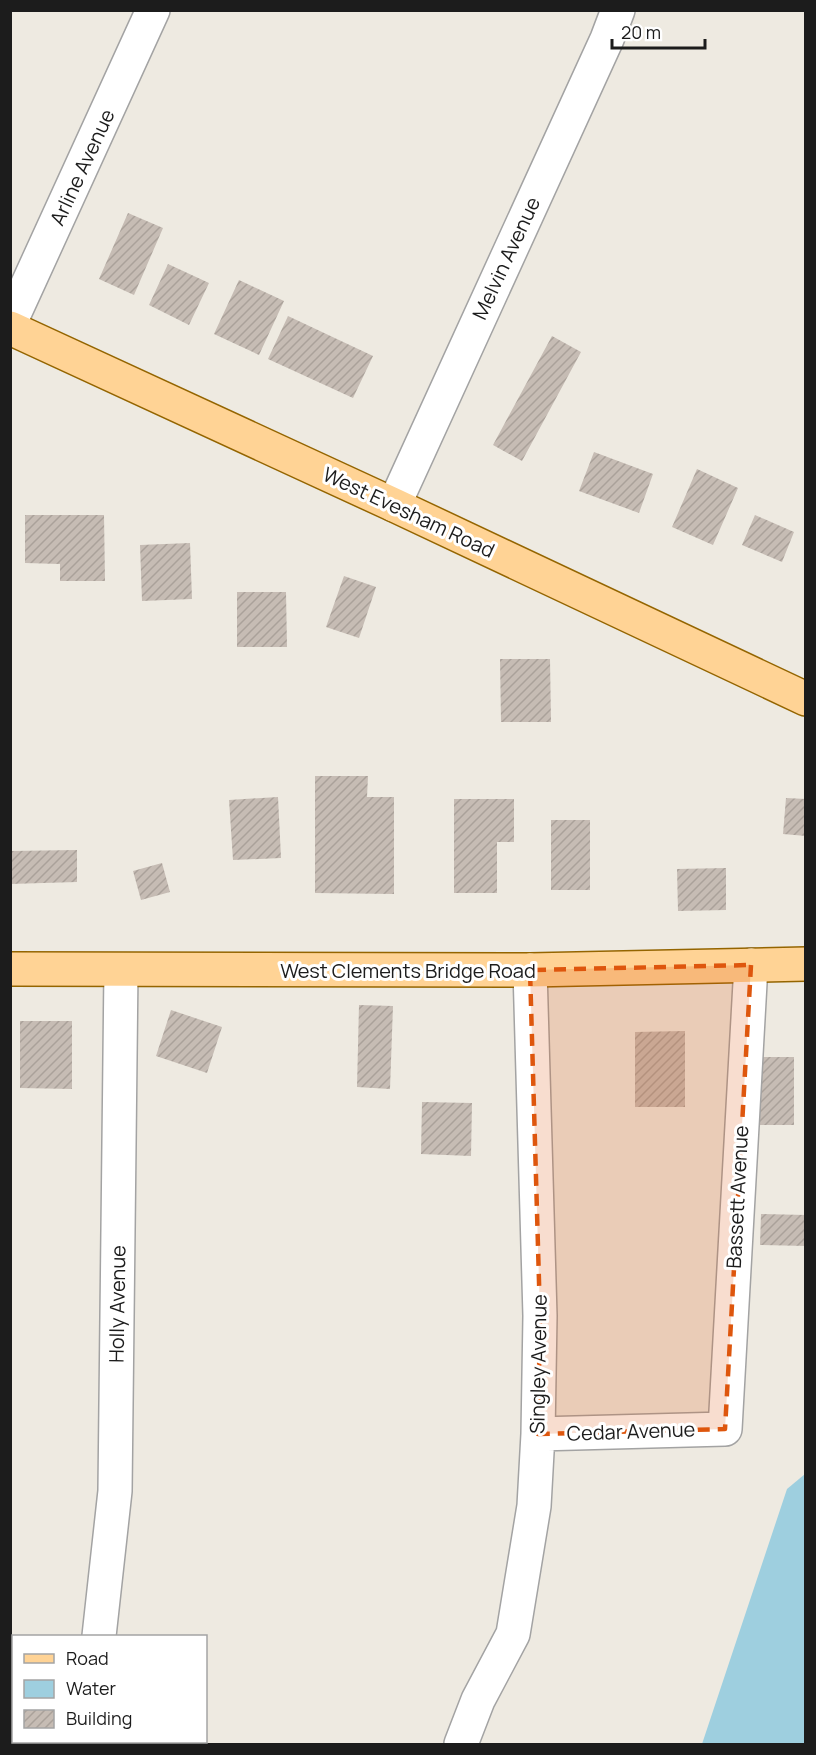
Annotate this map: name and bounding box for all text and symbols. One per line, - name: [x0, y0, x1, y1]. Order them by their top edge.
- scale bar: [612, 12, 705, 50]
- text: 20 m: [621, 20, 661, 44]
- street label: Arline Avenue: [43, 105, 121, 229]
- street label: Melvin Avenue: [466, 192, 546, 324]
- street label: West Evesham Road: [319, 460, 499, 564]
- street label: West Clements Bridge Road: [280, 957, 536, 984]
- street label: Bassett Avenue: [720, 1125, 754, 1269]
- street label: Holly Avenue: [102, 1245, 132, 1363]
- street label: Singley Avenue: [523, 1294, 553, 1434]
- street label: Cedar Avenue: [566, 1415, 696, 1447]
- legend: [12, 1635, 207, 1743]
- text: Road: [66, 1646, 109, 1670]
- text: Water: [66, 1676, 116, 1700]
- text: Building: [66, 1706, 132, 1730]

